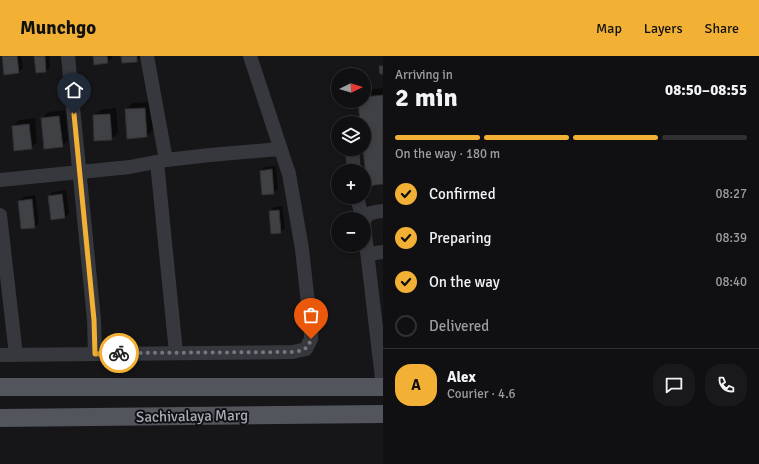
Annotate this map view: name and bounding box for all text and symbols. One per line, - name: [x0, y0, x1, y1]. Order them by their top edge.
- text: Munchgo: [20, 16, 96, 40]
- text: Map: [596, 20, 622, 37]
- text: Layers: [644, 20, 683, 37]
- text: Share: [705, 20, 739, 37]
- text: Arriving in: [395, 67, 453, 83]
- north arrow: [331, 68, 371, 108]
- map controls: [331, 68, 371, 252]
- pin: [57, 73, 91, 114]
- icon: home: [63, 79, 85, 101]
- text: 08:50–08:55: [665, 81, 747, 99]
- text: 2 min: [395, 82, 458, 114]
- button: layers: [331, 116, 371, 156]
- text: On the way · 180 m: [395, 146, 500, 162]
- button: +: [331, 164, 371, 204]
- icon: check: [395, 183, 417, 205]
- text: Confirmed: [429, 185, 496, 203]
- text: 08:27: [715, 186, 747, 202]
- button: −: [331, 212, 371, 252]
- icon: check: [395, 227, 417, 249]
- text: Preparing: [429, 229, 492, 247]
- text: 08:39: [715, 230, 747, 246]
- icon: check: [395, 271, 417, 293]
- text: On the way: [429, 273, 500, 291]
- text: 08:40: [715, 274, 747, 290]
- pin: [294, 298, 328, 339]
- icon: bag: [300, 304, 322, 326]
- text: Delivered: [429, 317, 489, 335]
- courier: [99, 333, 139, 373]
- icon: bike: [108, 342, 130, 364]
- button: chat: [653, 364, 695, 406]
- button: phone: [705, 364, 747, 406]
- text: Alex: [447, 368, 476, 386]
- text: A: [411, 376, 421, 394]
- text: Courier · 4.6: [447, 386, 516, 402]
- street label: Sachivalaya Marg: [136, 406, 248, 426]

